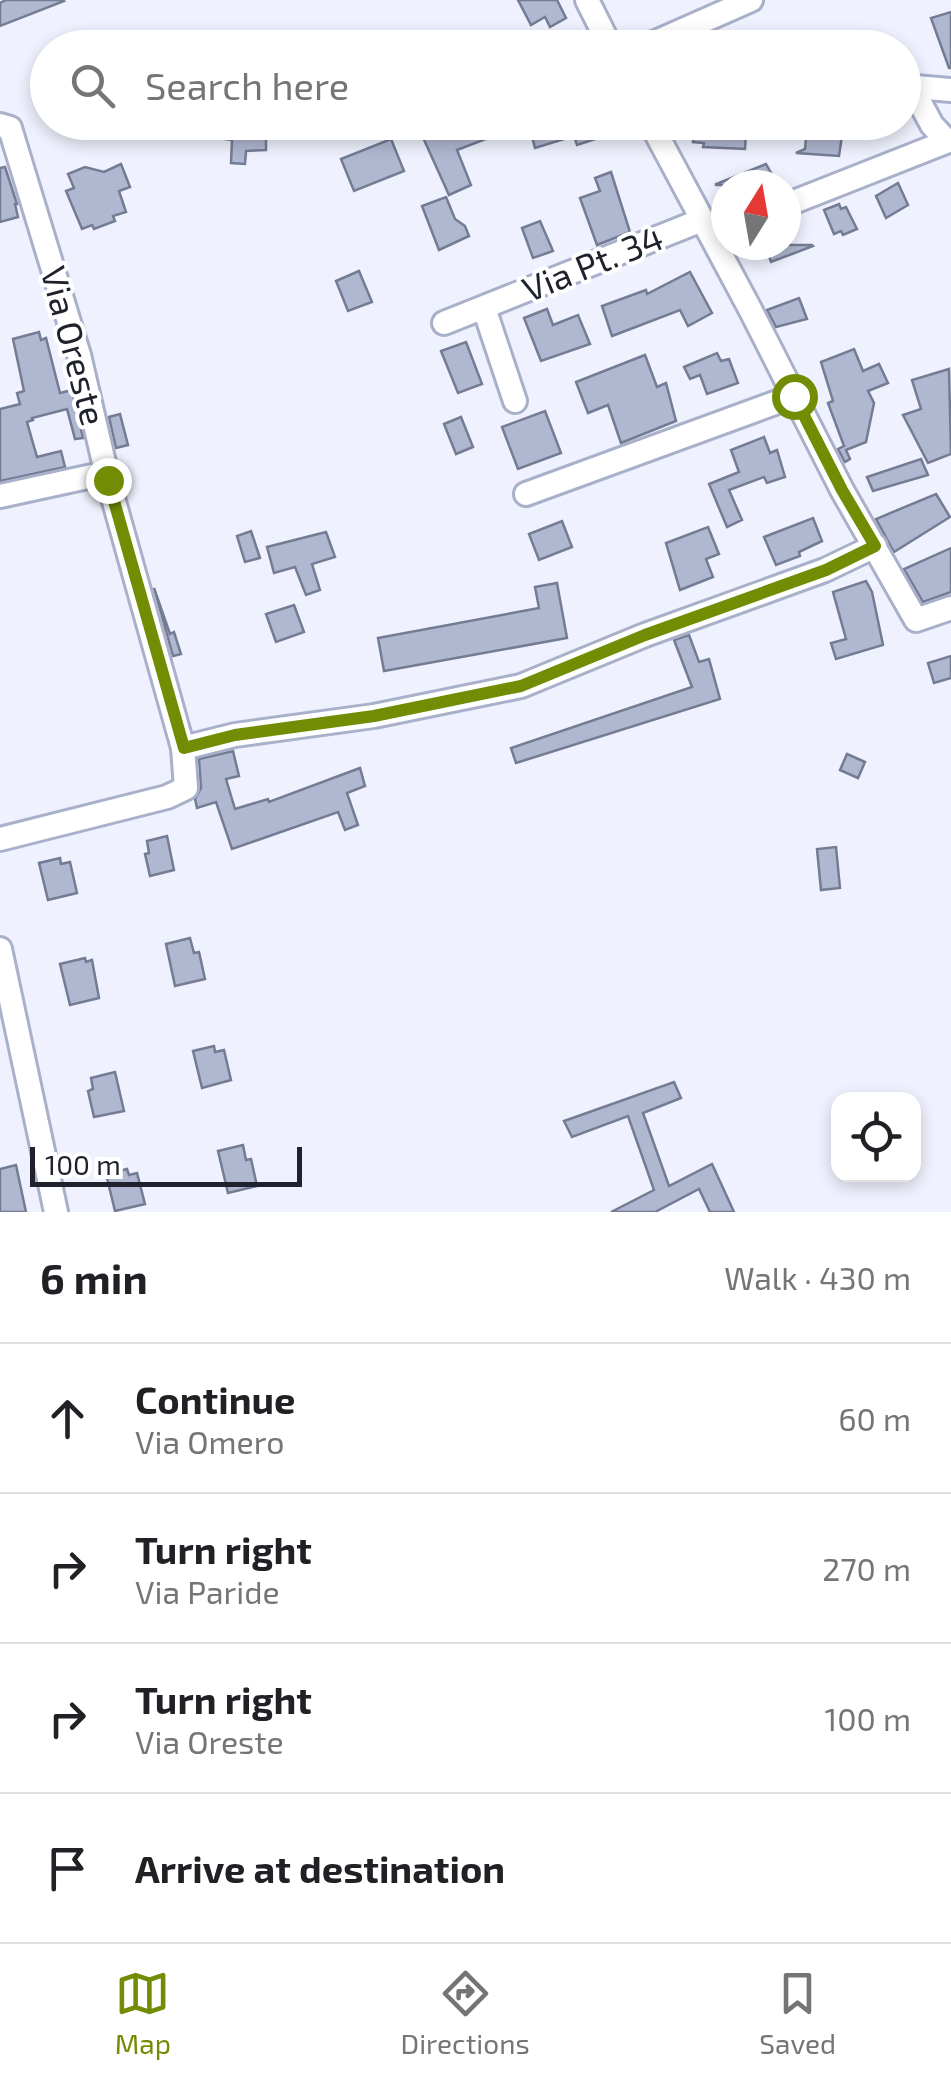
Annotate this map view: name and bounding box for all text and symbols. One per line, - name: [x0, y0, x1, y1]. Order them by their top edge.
- search box: [30, 30, 921, 140]
- icon: search: [65, 58, 120, 113]
- text: Search here: [145, 62, 349, 108]
- north arrow: [711, 170, 801, 260]
- street label: Via Pt. 34: [516, 215, 669, 309]
- street label: Via Oreste: [34, 261, 116, 429]
- route start: [772, 374, 818, 420]
- route end: [86, 458, 132, 504]
- map controls: [831, 1092, 921, 1182]
- button: locate: [831, 1092, 921, 1182]
- scale bar: [30, 1142, 302, 1186]
- text: 100 m: [45, 1147, 121, 1181]
- text: 6 min: [40, 1252, 148, 1302]
- text: Walk · 430 m: [724, 1258, 911, 1296]
- text: Continue: [135, 1376, 295, 1422]
- icon: ahead: [40, 1391, 95, 1446]
- text: 60 m: [838, 1399, 911, 1437]
- text: Via Omero: [135, 1422, 284, 1460]
- text: Turn right: [135, 1526, 312, 1572]
- icon: right: [40, 1541, 95, 1596]
- text: 270 m: [822, 1549, 911, 1587]
- text: Via Paride: [135, 1572, 280, 1610]
- text: Turn right: [135, 1676, 312, 1722]
- icon: right: [40, 1691, 95, 1746]
- text: 100 m: [825, 1699, 911, 1737]
- text: Via Oreste: [135, 1722, 284, 1760]
- icon: arrive: [40, 1841, 95, 1896]
- text: Arrive at destination: [135, 1845, 505, 1891]
- tab: Map: [115, 1966, 171, 2060]
- tab: Directions: [401, 1966, 530, 2060]
- tab: Saved: [759, 1966, 836, 2060]

